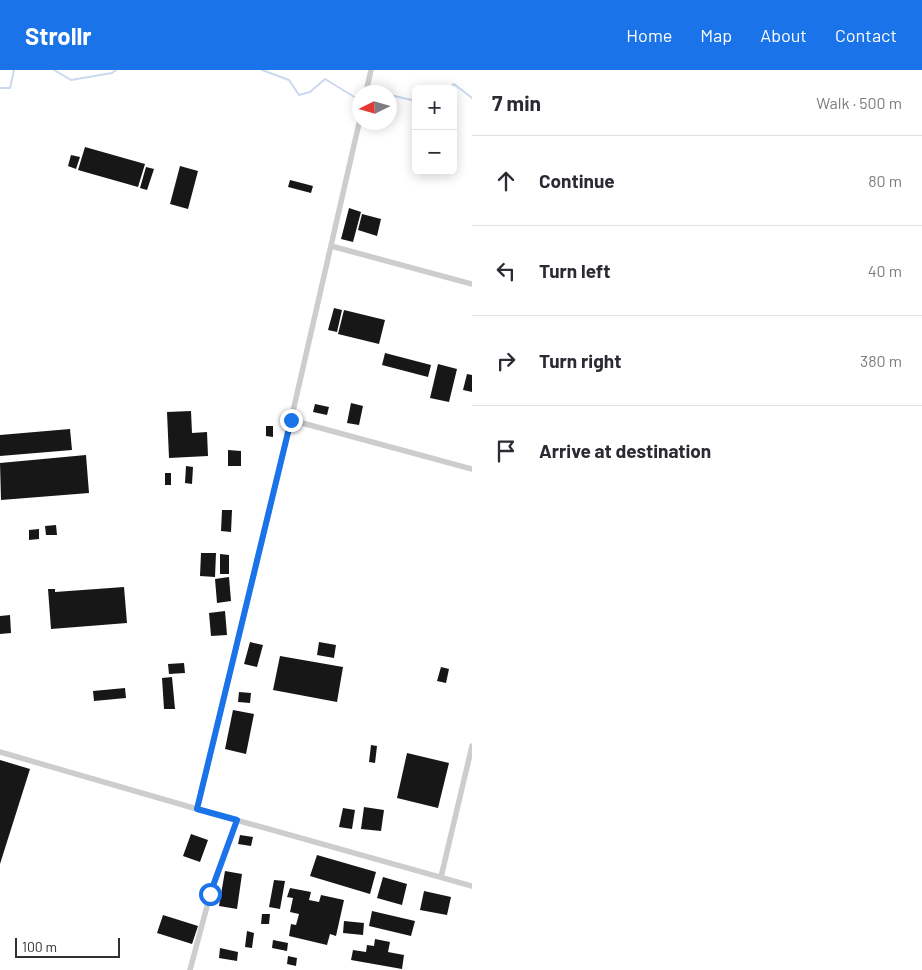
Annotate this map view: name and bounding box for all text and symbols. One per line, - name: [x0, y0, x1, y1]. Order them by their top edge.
- text: Strollr: [25, 21, 92, 50]
- text: Home: [626, 24, 672, 46]
- text: Map: [700, 24, 732, 46]
- text: About: [760, 24, 807, 46]
- text: Contact: [835, 24, 897, 46]
- north arrow: [352, 85, 397, 130]
- map controls: [412, 85, 457, 175]
- button: +: [412, 85, 457, 130]
- text: 7 min: [492, 90, 541, 115]
- text: Walk · 500 m: [816, 93, 902, 112]
- button: −: [412, 130, 457, 175]
- icon: ahead: [492, 167, 520, 195]
- text: Continue: [539, 169, 615, 192]
- text: 80 m: [868, 171, 902, 190]
- icon: left: [492, 257, 520, 285]
- text: Turn left: [539, 259, 610, 282]
- text: 40 m: [868, 261, 902, 280]
- icon: right: [492, 347, 520, 375]
- text: Turn right: [539, 349, 621, 372]
- text: 380 m: [860, 351, 902, 370]
- route end: [280, 409, 303, 432]
- icon: arrive: [492, 437, 520, 465]
- text: Arrive at destination: [539, 439, 711, 462]
- route start: [199, 883, 222, 906]
- scale bar: [15, 935, 120, 958]
- text: 100 m: [22, 938, 57, 955]

